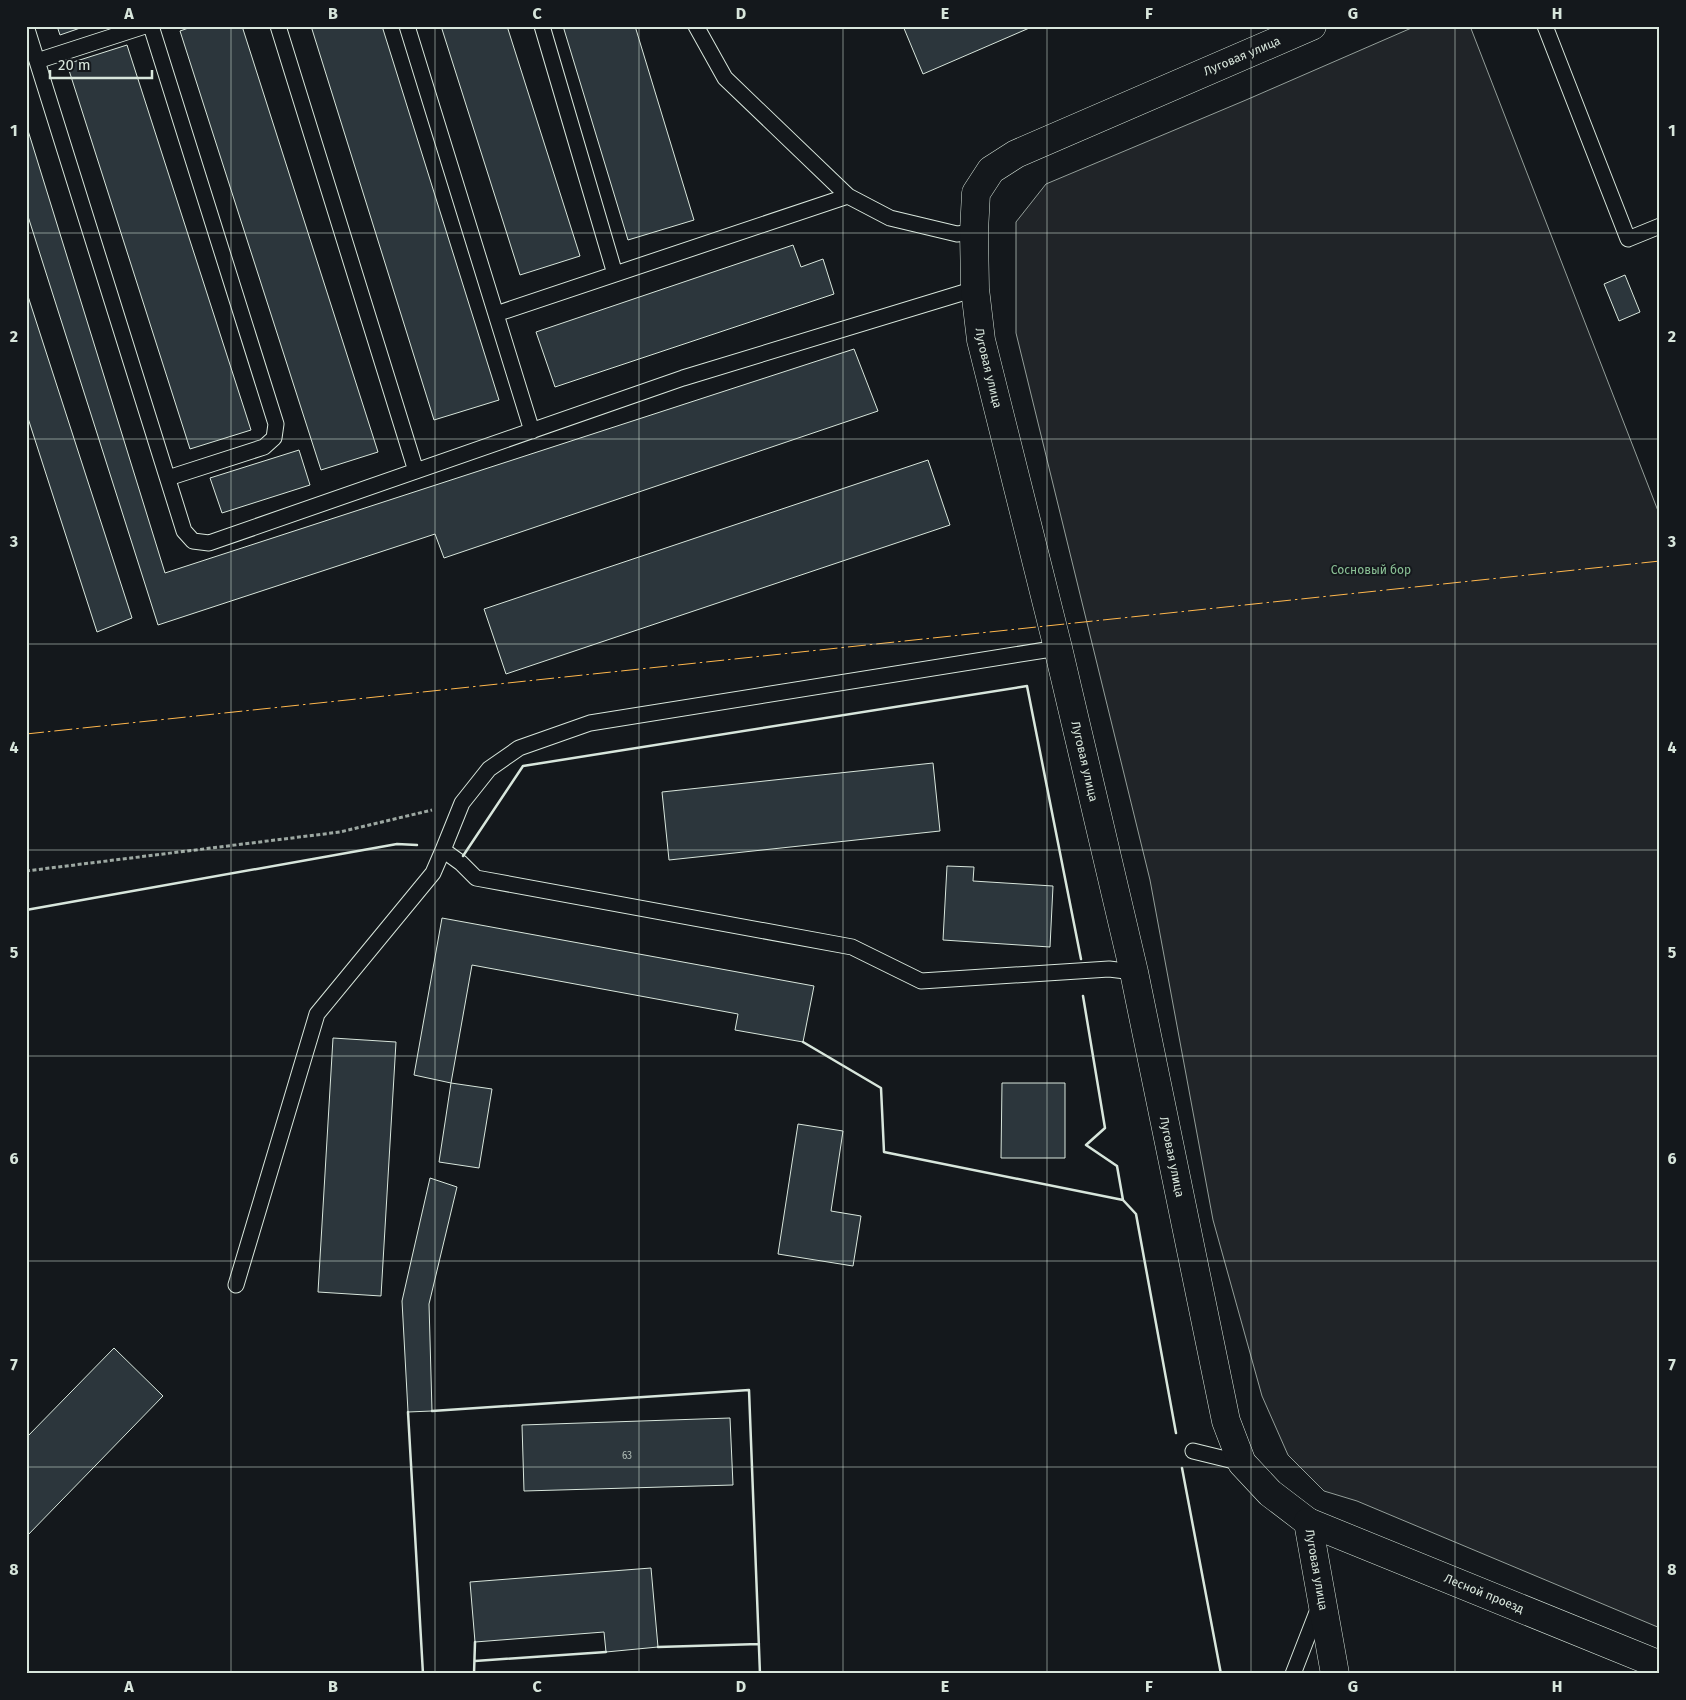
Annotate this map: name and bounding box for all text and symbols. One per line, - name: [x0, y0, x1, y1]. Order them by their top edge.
- text: A: [123, 4, 134, 23]
- text: B: [328, 4, 338, 23]
- text: C: [532, 4, 542, 23]
- text: D: [736, 4, 746, 23]
- text: E: [941, 4, 949, 23]
- text: F: [1145, 4, 1153, 23]
- text: G: [1348, 4, 1358, 23]
- text: H: [1552, 4, 1562, 23]
- street label: Луговая улица: [1201, 34, 1283, 78]
- scale bar: [50, 48, 152, 80]
- text: 20 m: [58, 56, 91, 74]
- text: 1: [10, 121, 18, 140]
- text: 1: [1668, 121, 1676, 140]
- text: 2: [10, 327, 18, 346]
- street label: Луговая улица: [973, 327, 1005, 410]
- text: 2: [1668, 327, 1676, 346]
- text: 3: [9, 532, 18, 551]
- text: 3: [1667, 532, 1676, 551]
- park label: Сосновый бор: [1331, 563, 1411, 577]
- street label: Луговая улица: [1068, 720, 1101, 803]
- text: 4: [9, 738, 19, 757]
- text: 4: [1667, 738, 1677, 757]
- text: 5: [10, 943, 19, 962]
- text: 5: [1668, 943, 1677, 962]
- street label: Луговая улица: [1157, 1115, 1187, 1198]
- text: 6: [9, 1149, 19, 1168]
- text: 6: [1667, 1149, 1677, 1168]
- text: 7: [10, 1355, 18, 1374]
- text: 7: [1668, 1355, 1676, 1374]
- house number: 63: [622, 1450, 632, 1462]
- street label: Луговая улица: [1302, 1528, 1331, 1612]
- text: 8: [9, 1560, 19, 1579]
- text: 8: [1667, 1560, 1677, 1579]
- street label: Лесной проезд: [1442, 1571, 1526, 1616]
- text: A: [123, 1677, 134, 1696]
- text: B: [328, 1677, 338, 1696]
- text: C: [532, 1677, 542, 1696]
- text: D: [736, 1677, 746, 1696]
- text: E: [941, 1677, 949, 1696]
- text: F: [1145, 1677, 1153, 1696]
- text: G: [1348, 1677, 1358, 1696]
- text: H: [1552, 1677, 1562, 1696]

